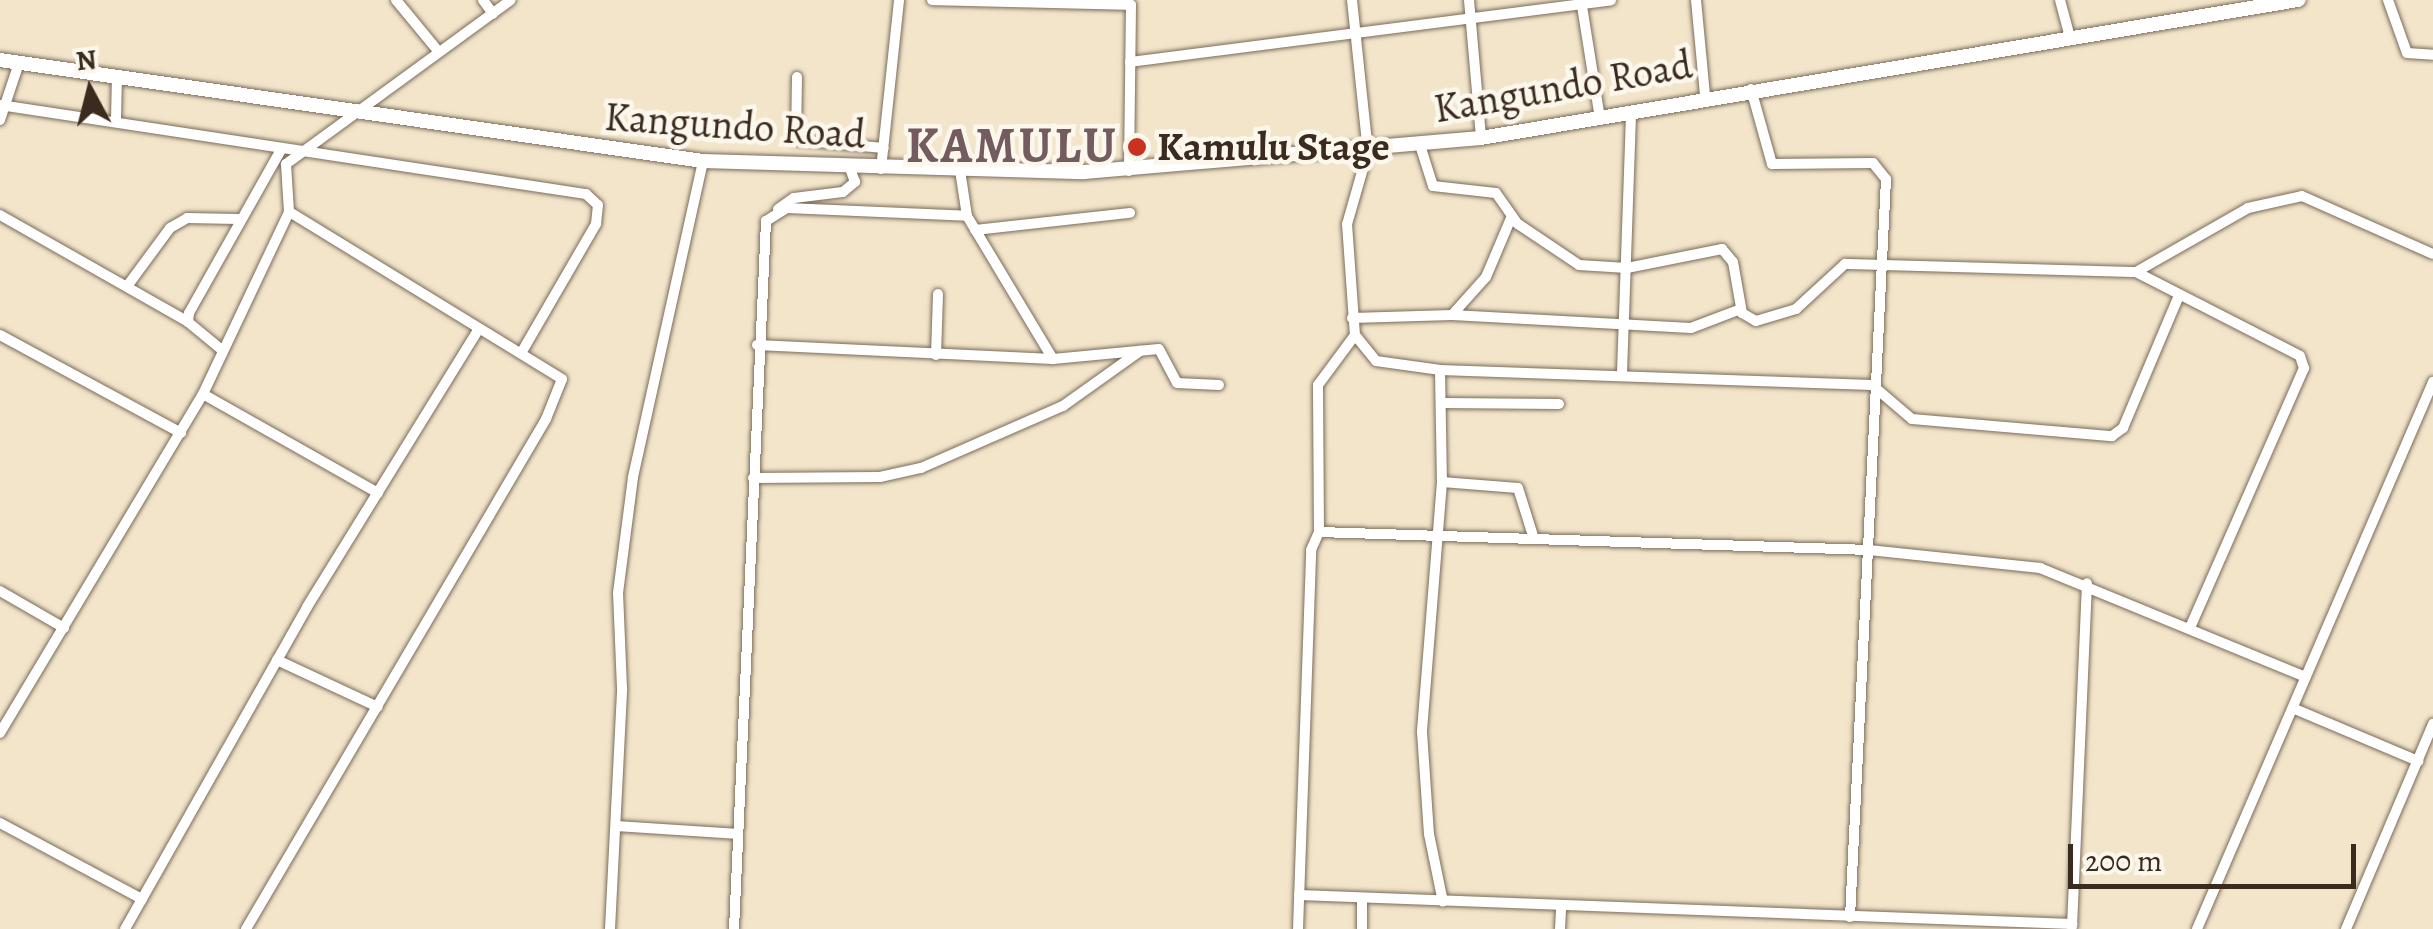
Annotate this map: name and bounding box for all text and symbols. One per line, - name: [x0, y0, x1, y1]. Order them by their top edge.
- north arrow: [40, 40, 140, 140]
- text: N: [74, 40, 99, 80]
- street label: Kangundo Road: [1430, 41, 1696, 133]
- street label: Kangundo Road: [603, 93, 867, 159]
- district label: KAMULU: [906, 116, 1118, 176]
- place label: Kamulu Stage: [1157, 123, 1390, 171]
- marker: Kamulu Stage: [1126, 136, 1148, 158]
- scale bar: [2073, 824, 2360, 886]
- text: 200 m: [2085, 841, 2162, 881]

